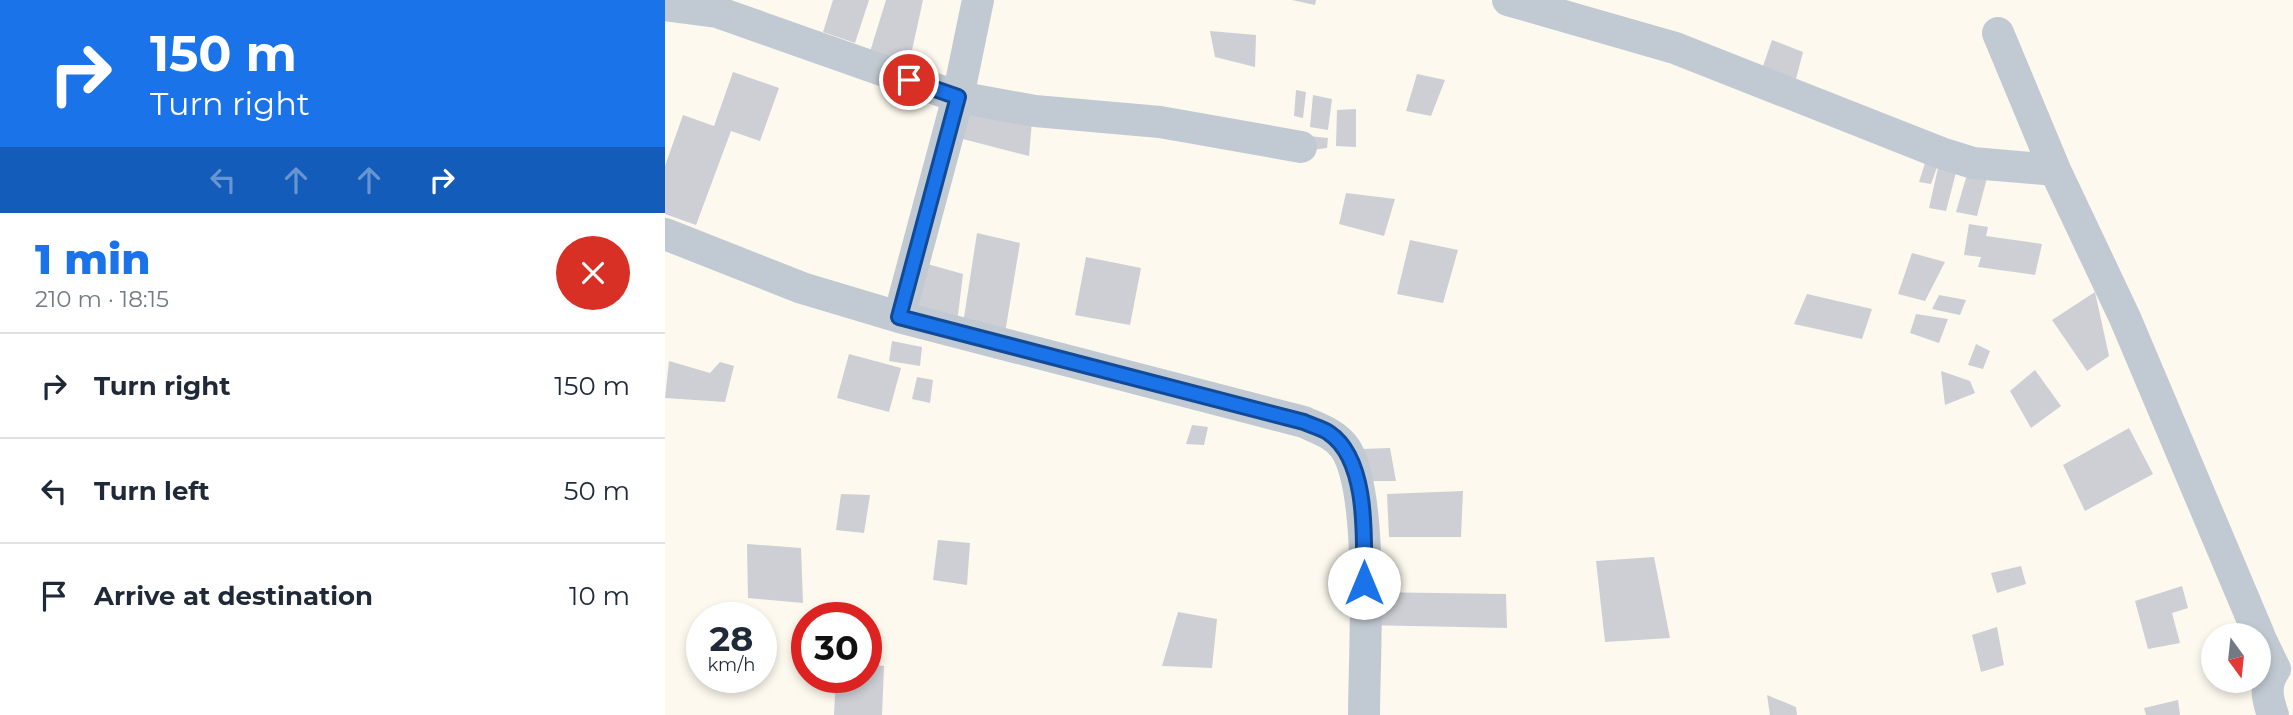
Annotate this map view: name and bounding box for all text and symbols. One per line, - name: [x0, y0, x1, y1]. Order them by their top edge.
- text: 150 m: [150, 24, 297, 83]
- icon: right: [35, 28, 126, 119]
- pin: [879, 50, 939, 110]
- icon: arrive: [890, 61, 928, 99]
- text: Turn right: [150, 84, 310, 123]
- icon: left: [204, 161, 242, 199]
- icon: ahead: [277, 161, 315, 199]
- icon: ahead: [350, 161, 388, 199]
- icon: right: [423, 161, 461, 199]
- text: 1 min: [35, 233, 151, 285]
- button: close: [556, 236, 630, 310]
- text: 210 m · 18:15: [35, 285, 169, 313]
- icon: right: [35, 367, 73, 405]
- text: Turn right: [94, 370, 230, 402]
- text: 150 m: [554, 370, 630, 402]
- icon: left: [35, 472, 73, 510]
- text: Turn left: [94, 475, 210, 507]
- text: 50 m: [564, 475, 630, 507]
- position arrow: [1327, 546, 1401, 620]
- icon: arrive: [35, 577, 73, 615]
- text: Arrive at destination: [94, 580, 373, 612]
- text: 10 m: [569, 580, 630, 612]
- speed limit sign: 30: [791, 602, 882, 693]
- text: 28: [710, 617, 753, 660]
- north arrow: [2201, 623, 2271, 693]
- map controls: [2201, 623, 2271, 693]
- text: km/h: [707, 654, 756, 676]

